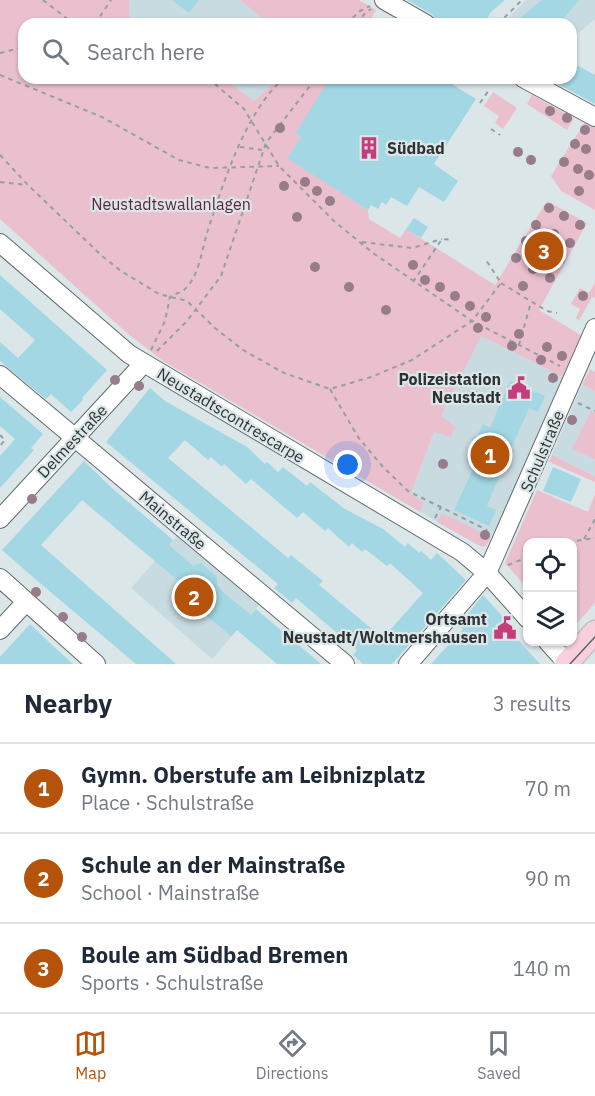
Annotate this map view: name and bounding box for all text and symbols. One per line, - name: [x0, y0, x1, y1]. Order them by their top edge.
- search box: [18, 18, 577, 84]
- icon: search: [39, 35, 72, 68]
- text: Search here: [87, 37, 205, 66]
- building icon: Südbad: [356, 135, 382, 161]
- place label: Südbad: [387, 138, 445, 158]
- park label: Neustadtswallanlagen: [91, 194, 251, 214]
- pin: 3: [524, 228, 564, 274]
- street label: Neustadtscontrescarpe: [154, 363, 308, 467]
- place label: Polizeistation Neustadt: [398, 369, 501, 407]
- public building icon: Polizeistation Neustadt: [506, 375, 532, 401]
- street label: Delmestraße: [33, 400, 111, 482]
- street label: Schulstraße: [516, 407, 568, 495]
- pin: 1: [470, 432, 510, 478]
- your location: [333, 450, 362, 479]
- street label: Mainstraße: [135, 486, 211, 554]
- map controls: [523, 538, 577, 646]
- button: locate: [523, 538, 577, 592]
- pin: 2: [174, 574, 214, 620]
- button: layers: [523, 592, 577, 646]
- place label: Ortsamt Neustadt/Woltmershausen: [283, 609, 487, 647]
- public building icon: Ortsamt Neustadt/Woltmershausen: [492, 615, 518, 641]
- text: Nearby: [24, 686, 112, 720]
- text: 3 results: [493, 690, 571, 717]
- text: Gymn. Oberstufe am Leibnizplatz: [81, 760, 425, 789]
- text: 1: [38, 775, 50, 802]
- text: 70 m: [525, 775, 571, 802]
- text: Place · Schulstraße: [81, 789, 254, 816]
- text: Schule an der Mainstraße: [81, 850, 345, 879]
- text: 2: [38, 865, 50, 892]
- text: 90 m: [525, 865, 571, 892]
- text: School · Mainstraße: [81, 879, 259, 906]
- text: Boule am Südbad Bremen: [81, 940, 348, 969]
- text: 3: [38, 955, 50, 982]
- text: 140 m: [513, 955, 571, 982]
- text: Sports · Schulstraße: [81, 969, 264, 996]
- tab: Map: [74, 1027, 107, 1083]
- tab: Directions: [256, 1027, 329, 1083]
- tab: Saved: [477, 1027, 521, 1083]

